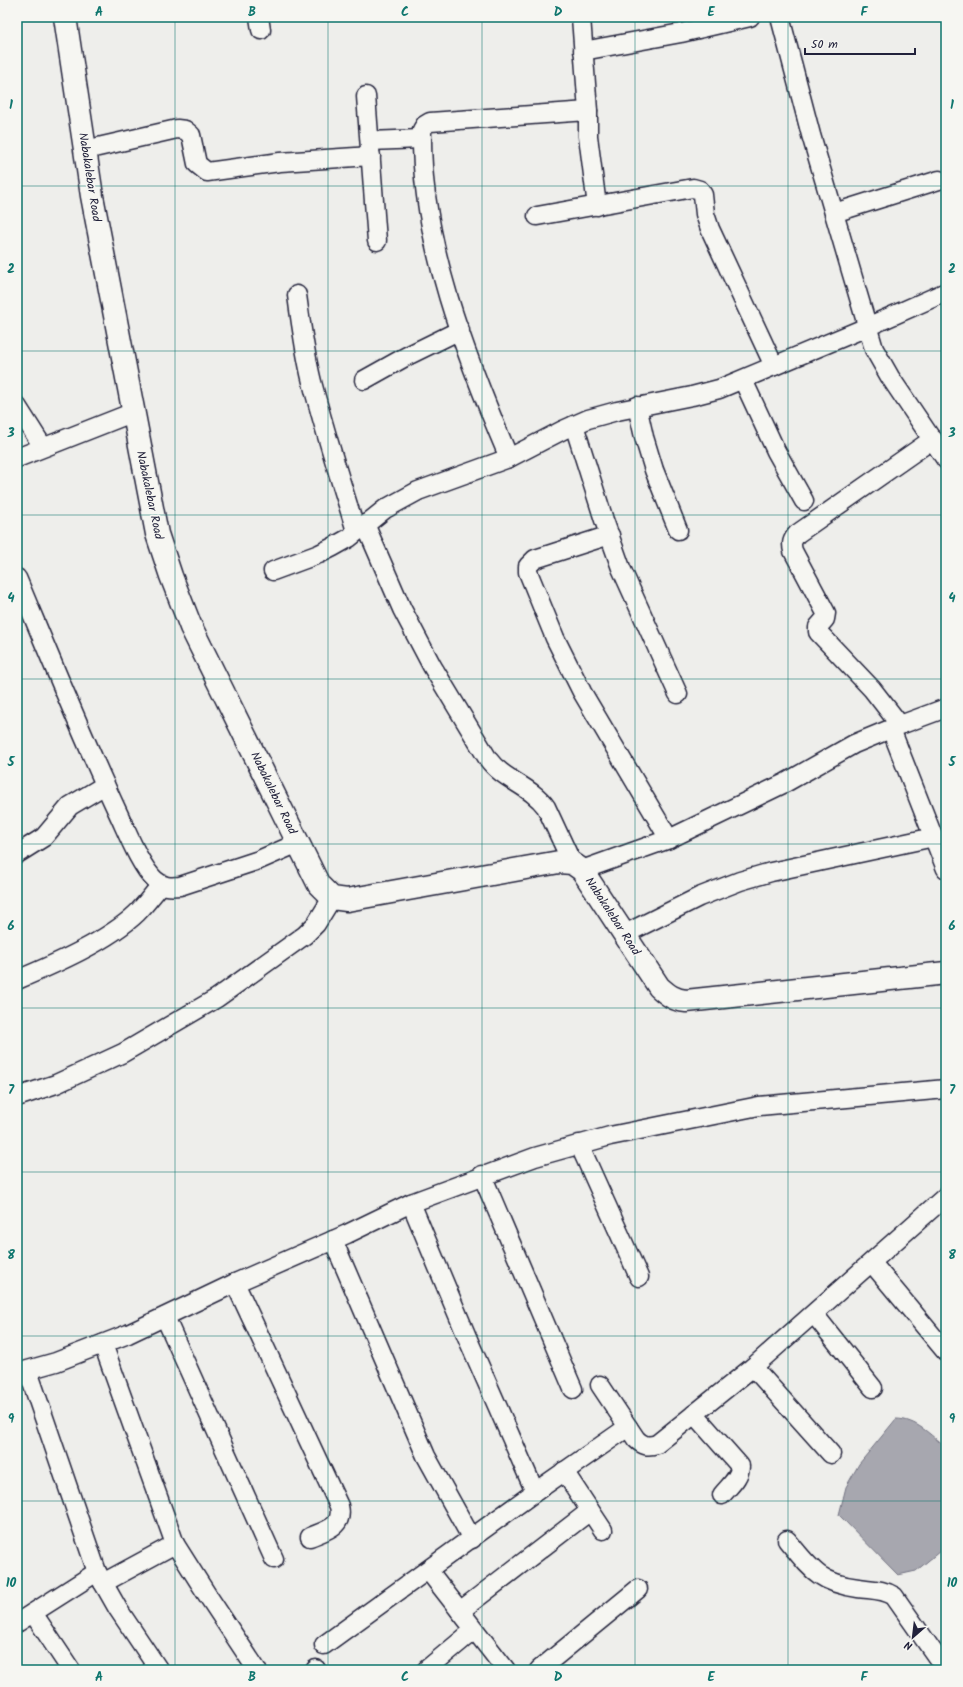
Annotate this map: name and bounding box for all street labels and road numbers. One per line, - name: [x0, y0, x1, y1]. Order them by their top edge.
- street label: Nabakalebar Road: [73, 131, 106, 224]
- street label: Nabakalebar Road: [131, 449, 168, 542]
- street label: Nabakalebar Road: [245, 749, 302, 839]
- street label: Nabakalebar Road: [580, 873, 646, 960]

